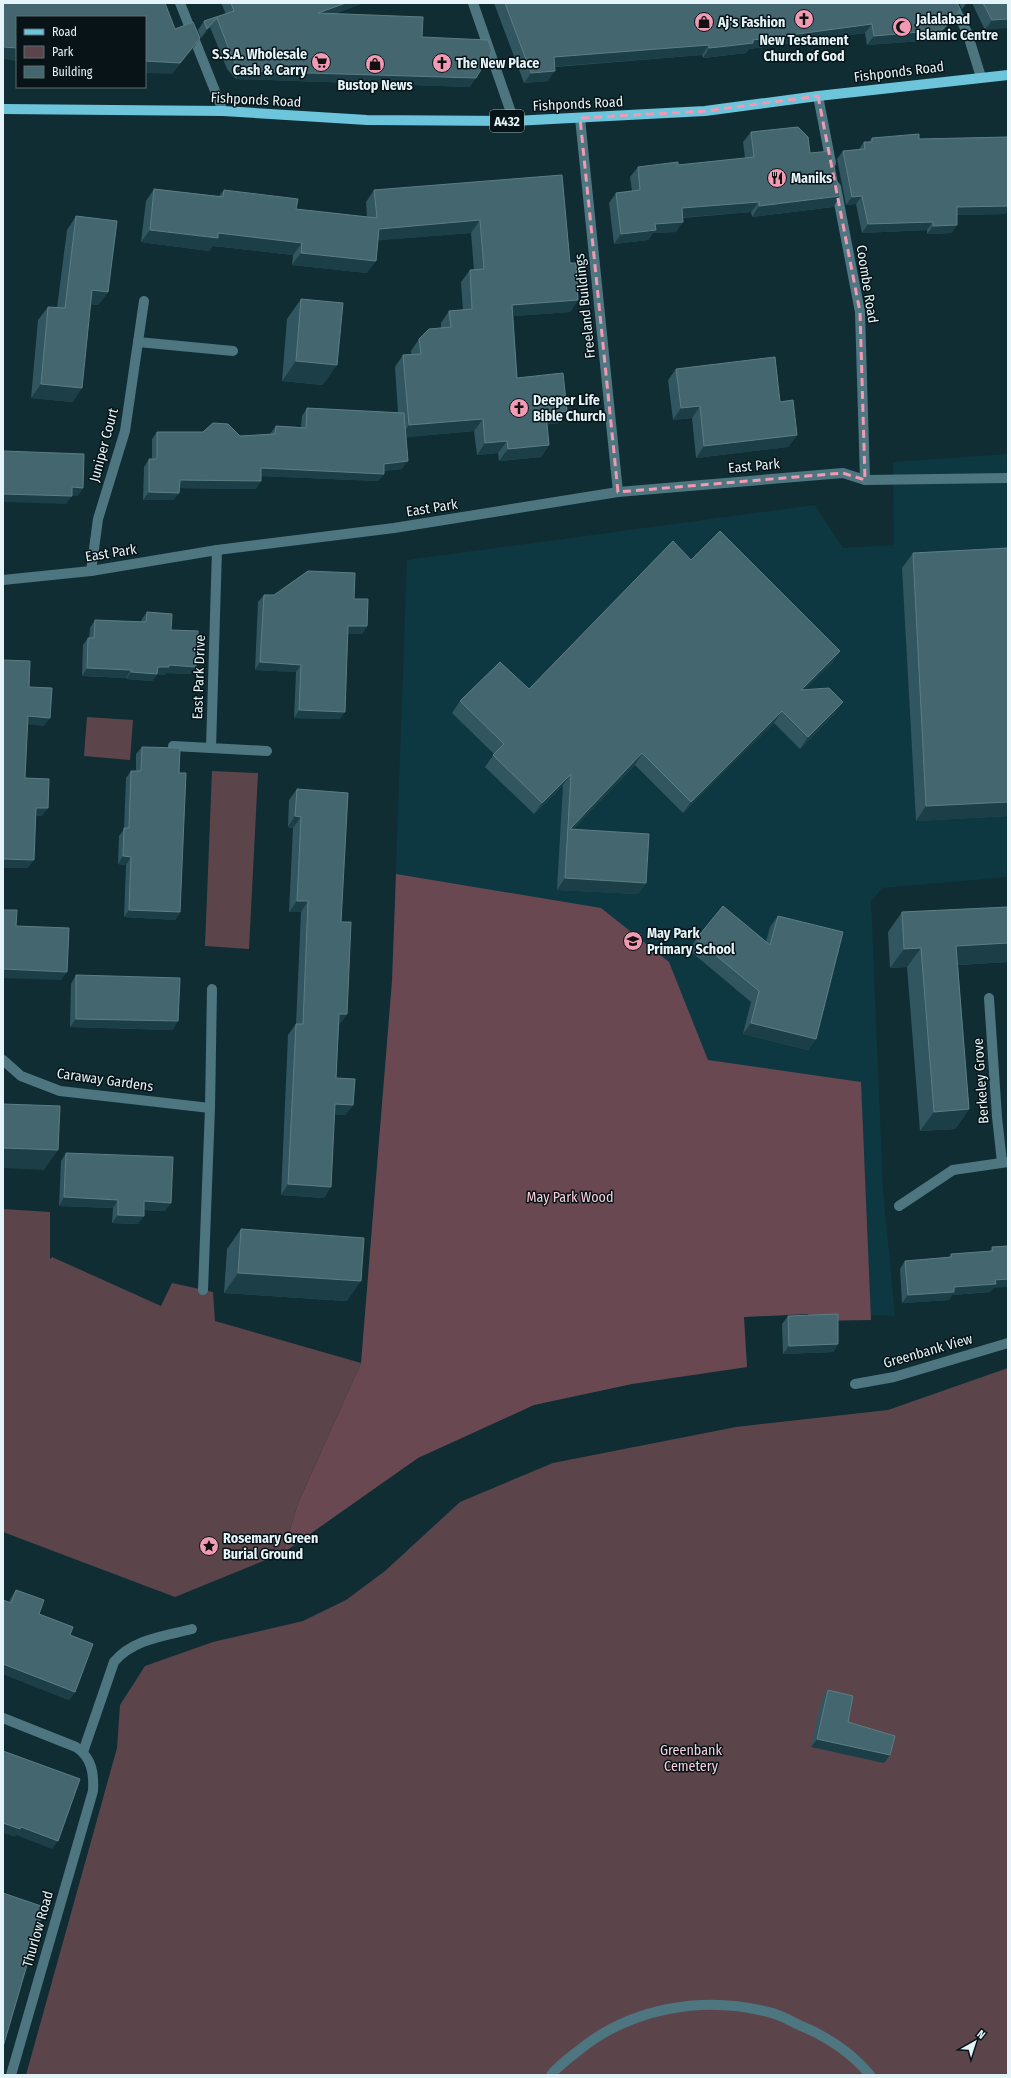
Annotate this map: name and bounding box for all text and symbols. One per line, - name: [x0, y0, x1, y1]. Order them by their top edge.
- church icon: New Testament Church of God: [793, 8, 815, 30]
- shop icon: Aj's Fashion: [693, 11, 715, 33]
- place label: Jalalabad Islamic Centre: [915, 11, 998, 44]
- place label: Aj's Fashion: [717, 14, 785, 31]
- legend: [16, 16, 146, 88]
- mosque icon: Jalalabad Islamic Centre: [891, 16, 913, 38]
- text: Road: [52, 25, 77, 39]
- place label: New Testament Church of God: [759, 32, 850, 65]
- text: Park: [52, 45, 74, 59]
- place label: S.S.A. Wholesale Cash & Carry: [212, 46, 307, 79]
- supermarket icon: S.S.A. Wholesale Cash & Carry: [310, 51, 332, 73]
- church icon: The New Place: [431, 52, 453, 74]
- shop icon: Bustop News: [364, 53, 386, 75]
- place label: The New Place: [456, 55, 539, 72]
- street label: Fishponds Road: [853, 58, 945, 86]
- text: Building: [52, 65, 93, 79]
- place label: Bustop News: [337, 77, 413, 94]
- street label: Fishponds Road: [210, 89, 302, 111]
- street label: Fishponds Road: [532, 93, 624, 115]
- road number: A432: [490, 110, 524, 132]
- restaurant icon: Maniks: [766, 167, 788, 189]
- place label: Maniks: [791, 170, 832, 187]
- street label: Coombe Road: [852, 244, 882, 324]
- street label: Freeland Buildings: [571, 253, 599, 359]
- place label: Deeper Life Bible Church: [533, 392, 606, 425]
- church icon: Deeper Life Bible Church: [508, 397, 530, 419]
- street label: Juniper Court: [86, 406, 122, 484]
- street label: East Park: [727, 455, 781, 477]
- street label: East Park: [405, 495, 459, 520]
- street label: East Park: [84, 540, 138, 565]
- street label: East Park Drive: [189, 634, 209, 720]
- place label: May Park Primary School: [647, 925, 735, 958]
- school or university icon: May Park Primary School: [622, 930, 644, 952]
- street label: Berkeley Grove: [970, 1038, 992, 1124]
- street label: Caraway Gardens: [56, 1065, 154, 1095]
- park label: May Park Wood: [527, 1189, 613, 1206]
- street label: Greenbank View: [882, 1330, 974, 1372]
- place label: Rosemary Green Burial Ground: [223, 1530, 318, 1563]
- place icon: Rosemary Green Burial Ground: [198, 1535, 220, 1557]
- park label: Greenbank Cemetery: [660, 1742, 722, 1775]
- street label: Thurlow Road: [19, 1889, 57, 1969]
- north arrow: [955, 2022, 995, 2062]
- text: N: [974, 2027, 988, 2042]

